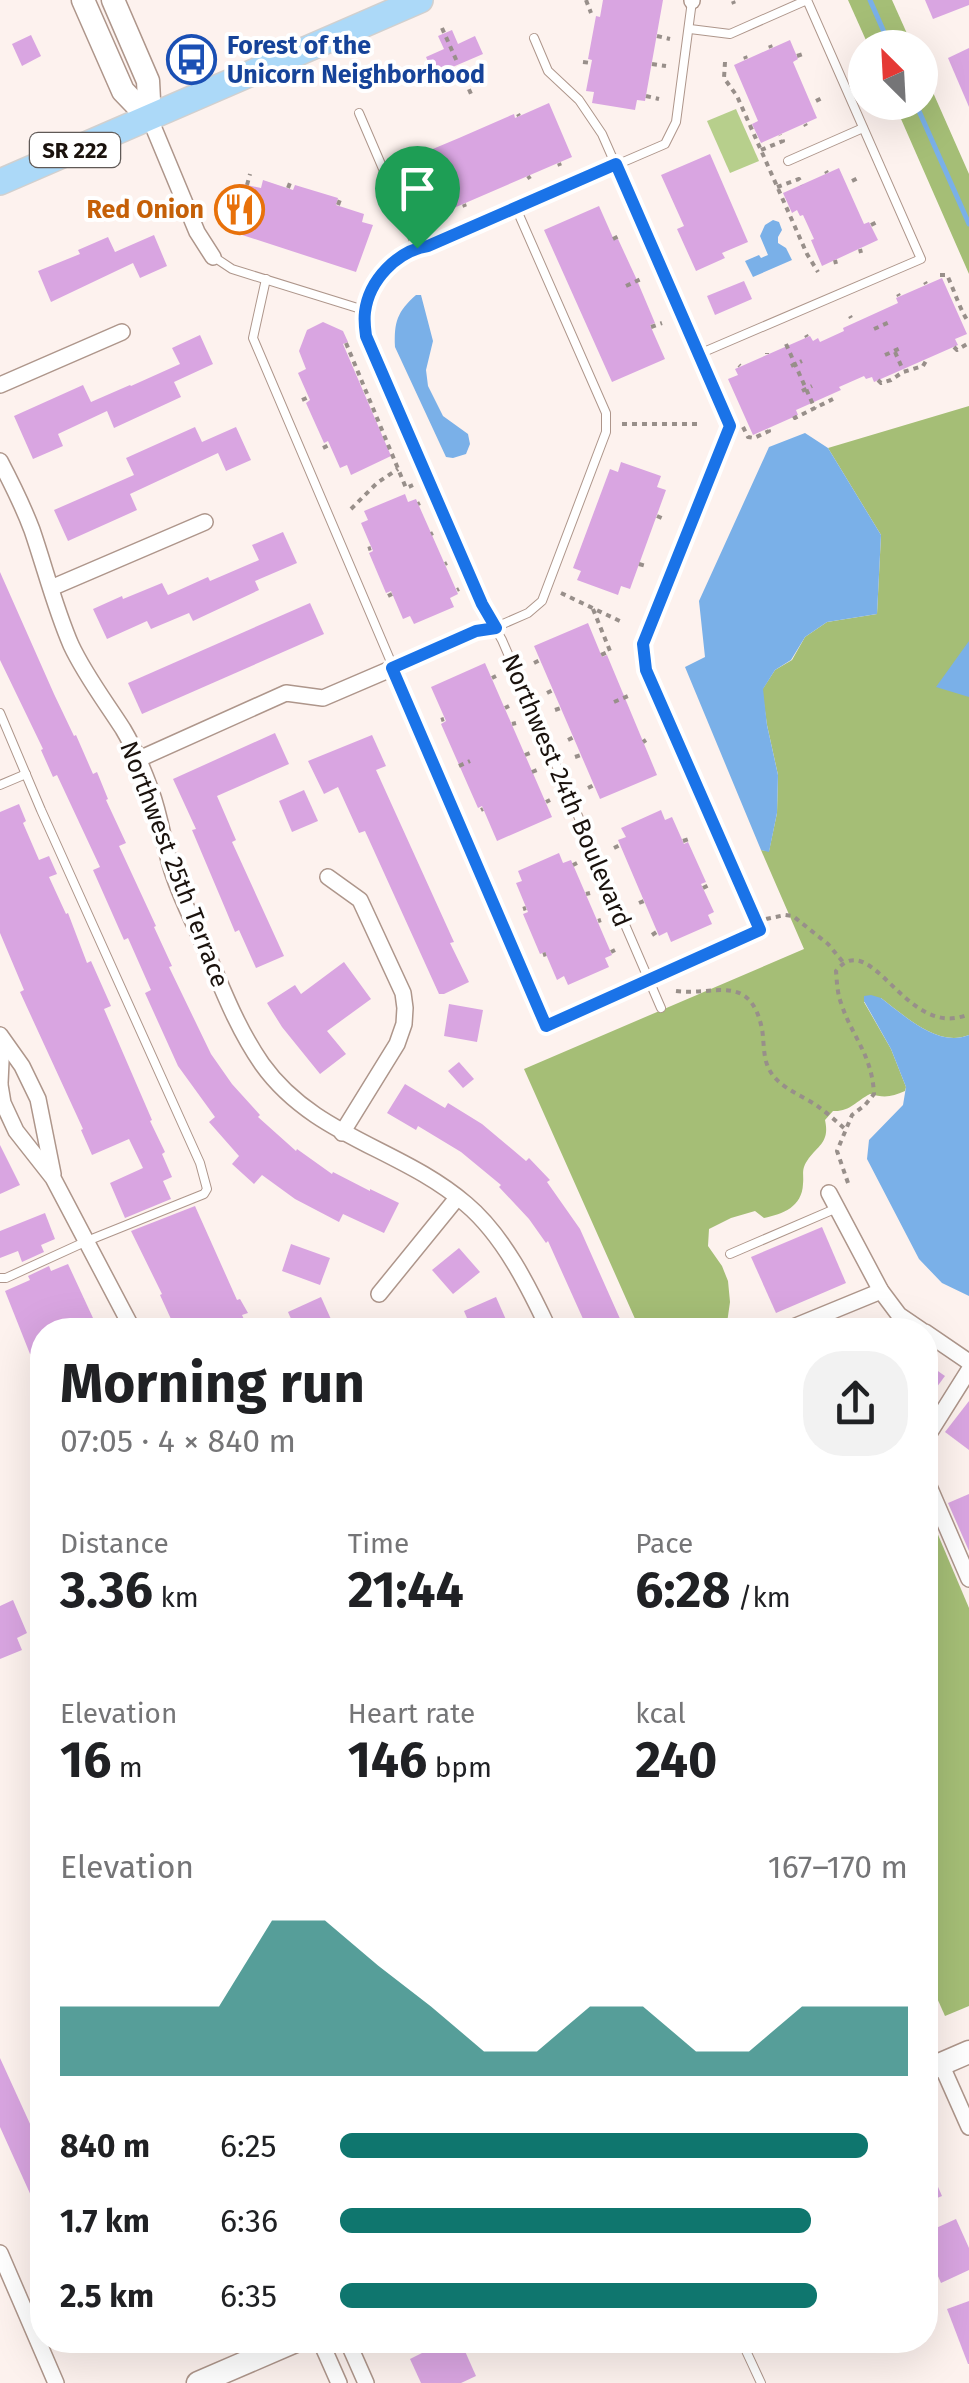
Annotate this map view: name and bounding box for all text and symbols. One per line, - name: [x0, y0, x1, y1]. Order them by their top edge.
- north arrow: [848, 30, 938, 120]
- map controls: [848, 30, 938, 120]
- place label: Forest of the Unicorn Neighborhood: [227, 31, 485, 90]
- bus stop icon: Forest of the Unicorn Neighborhood: [166, 33, 218, 85]
- road number: SR 222: [30, 133, 120, 167]
- pin: [375, 146, 460, 249]
- icon: arrive: [390, 161, 445, 216]
- restaurant icon: Red Onion: [213, 183, 265, 235]
- place label: Red Onion: [86, 195, 204, 225]
- street label: Northwest 24th Boulevard: [495, 649, 637, 931]
- street label: Northwest 25th Terrace: [113, 737, 235, 992]
- text: Morning run: [60, 1351, 365, 1417]
- button: share: [803, 1351, 908, 1456]
- text: 07:05 · 4 × 840 m: [60, 1422, 296, 1460]
- text: Distance: [60, 1527, 169, 1560]
- text: Time: [348, 1527, 409, 1560]
- text: Pace: [635, 1527, 693, 1560]
- text: 3.36: [60, 1560, 153, 1620]
- text: 21:44: [348, 1560, 464, 1620]
- text: 6:28: [635, 1560, 730, 1620]
- text: km: [153, 1581, 199, 1614]
- text: /km: [730, 1581, 791, 1614]
- text: Elevation: [60, 1697, 177, 1730]
- text: Heart rate: [348, 1697, 475, 1730]
- text: kcal: [635, 1697, 686, 1730]
- text: 16: [60, 1730, 111, 1790]
- text: 146: [348, 1730, 427, 1790]
- text: 240: [635, 1730, 717, 1790]
- text: m: [111, 1751, 143, 1784]
- text: bpm: [427, 1751, 492, 1784]
- text: Elevation: [60, 1848, 194, 1886]
- text: 167–170 m: [768, 1848, 908, 1886]
- text: 840 m: [60, 2127, 150, 2165]
- text: 6:25: [220, 2127, 277, 2165]
- text: 1.7 km: [60, 2202, 150, 2240]
- text: 6:36: [220, 2202, 278, 2240]
- text: 2.5 km: [60, 2277, 154, 2315]
- text: 6:35: [220, 2277, 277, 2315]

